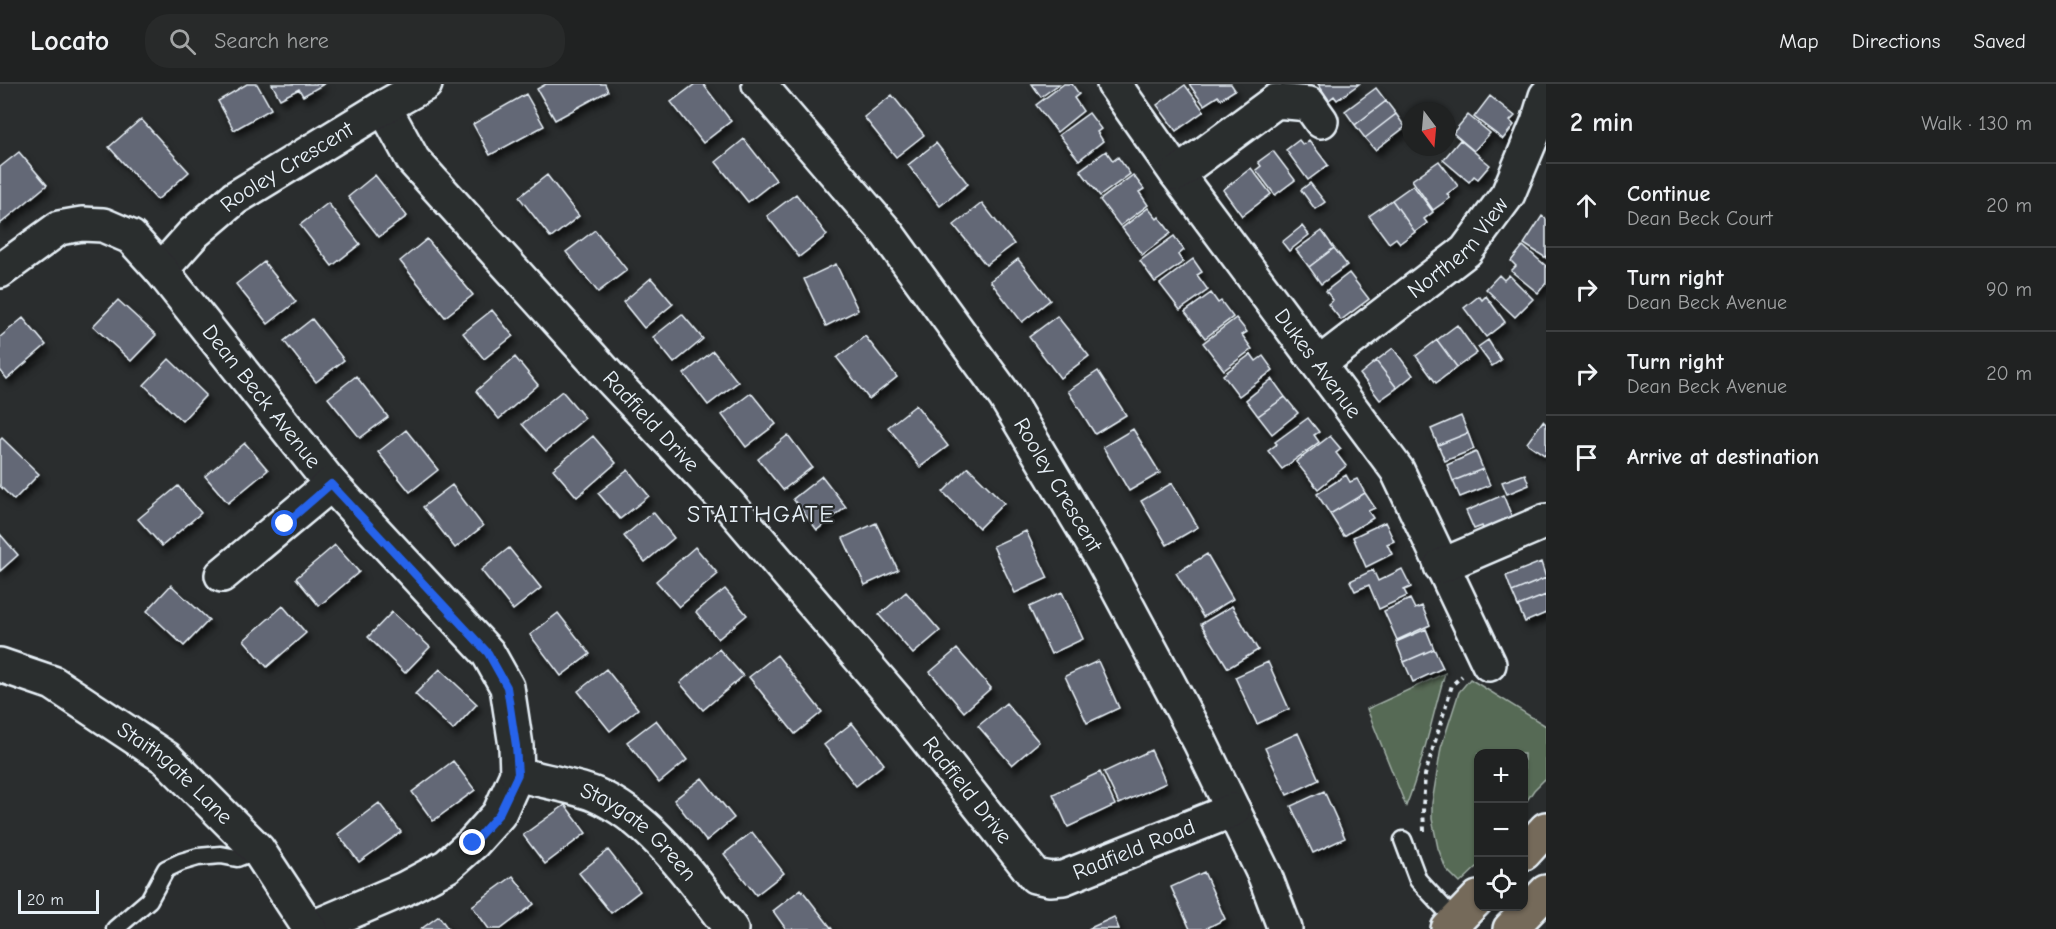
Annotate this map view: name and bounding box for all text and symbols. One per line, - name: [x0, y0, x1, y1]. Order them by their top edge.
- search box: [145, 14, 565, 68]
- text: Locato: [30, 25, 109, 57]
- icon: search: [166, 25, 199, 58]
- text: Search here: [214, 28, 329, 54]
- text: Map: [1779, 29, 1819, 53]
- text: Directions: [1852, 29, 1941, 53]
- text: Saved: [1974, 29, 2026, 53]
- north arrow: [1402, 102, 1456, 156]
- text: 2 min: [1570, 108, 1633, 138]
- text: Walk · 130 m: [1921, 112, 2032, 135]
- street label: Rooley Crescent: [215, 116, 359, 218]
- text: Continue: [1627, 181, 1710, 207]
- icon: ahead: [1570, 189, 1603, 222]
- street label: Northern View: [1403, 192, 1514, 304]
- text: 20 m: [1986, 194, 2032, 217]
- text: Dean Beck Court: [1627, 207, 1773, 230]
- text: Turn right: [1627, 265, 1724, 291]
- icon: right: [1570, 273, 1603, 306]
- text: 90 m: [1986, 278, 2032, 301]
- text: Dean Beck Avenue: [1627, 291, 1787, 314]
- street label: Dukes Avenue: [1269, 304, 1367, 423]
- street label: Dean Beck Avenue: [197, 319, 326, 474]
- text: Turn right: [1627, 349, 1724, 375]
- icon: right: [1570, 357, 1603, 390]
- text: 20 m: [1986, 362, 2032, 385]
- street label: Radfield Drive: [597, 366, 705, 477]
- text: Dean Beck Avenue: [1627, 375, 1787, 398]
- street label: Rooley Crescent: [1008, 413, 1108, 557]
- icon: arrive: [1570, 441, 1603, 474]
- text: Arrive at destination: [1627, 444, 1819, 470]
- district label: STAITHGATE: [687, 500, 835, 528]
- route start: [271, 510, 297, 536]
- street label: Staithgate Lane: [112, 716, 238, 830]
- street label: Radfield Drive: [917, 731, 1018, 849]
- map controls: [1474, 749, 1528, 911]
- button: +: [1474, 749, 1528, 803]
- street label: Staygate Green: [577, 777, 702, 886]
- button: −: [1474, 803, 1528, 857]
- street label: Radfield Road: [1069, 814, 1199, 886]
- route end: [459, 829, 485, 855]
- button: locate: [1474, 857, 1528, 911]
- scale bar: [18, 887, 99, 914]
- text: 20 m: [27, 891, 64, 909]

